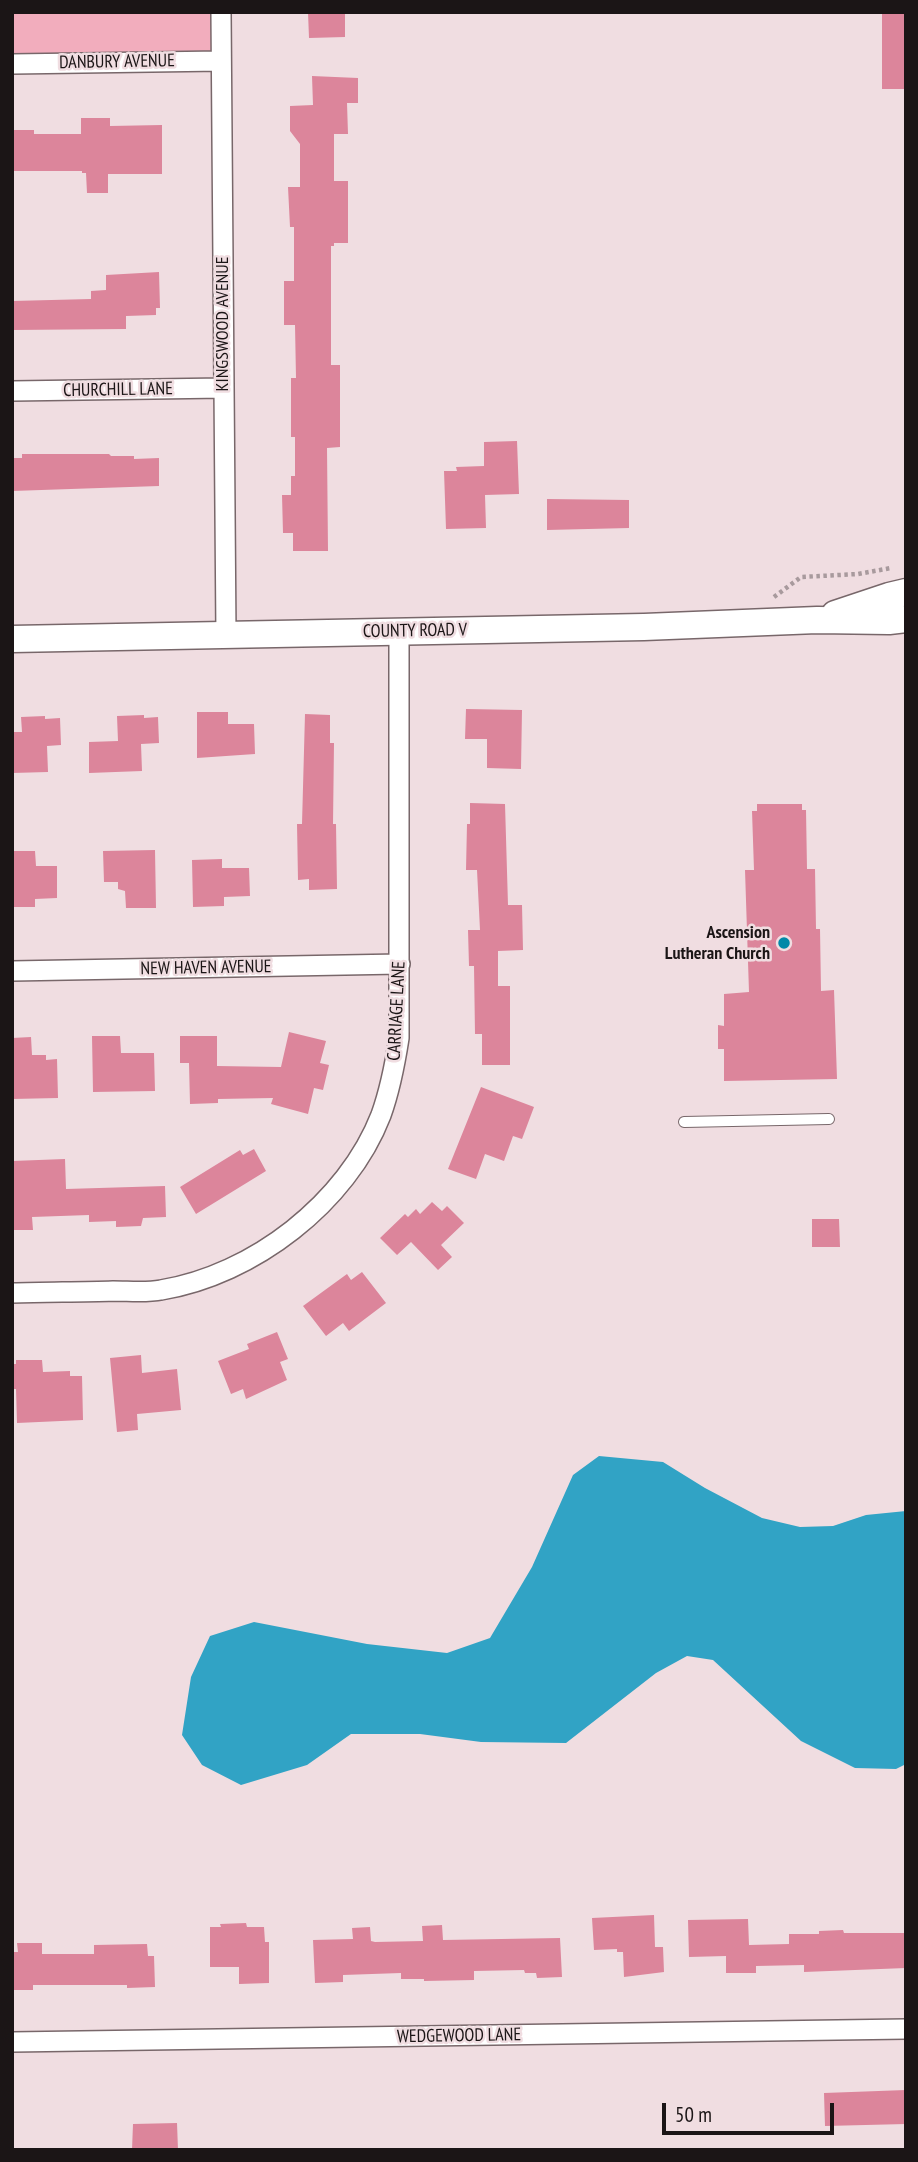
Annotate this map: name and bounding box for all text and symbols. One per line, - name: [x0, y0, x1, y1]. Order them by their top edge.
- street label: DANBURY AVENUE: [59, 50, 175, 74]
- street label: KINGSWOOD AVENUE: [212, 257, 234, 391]
- street label: CHURCHILL LANE: [63, 378, 173, 402]
- street label: COUNTY ROAD V: [363, 619, 467, 643]
- place label: Ascension Lutheran Church: [665, 922, 770, 964]
- marker: Ascension Lutheran Church: [776, 935, 792, 951]
- street label: NEW HAVEN AVENUE: [140, 956, 272, 980]
- street label: CARRIAGE LANE: [384, 961, 410, 1061]
- street label: WEDGEWOOD LANE: [397, 2024, 521, 2048]
- scale bar: [666, 2088, 838, 2132]
- text: 50 m: [675, 2101, 712, 2128]

